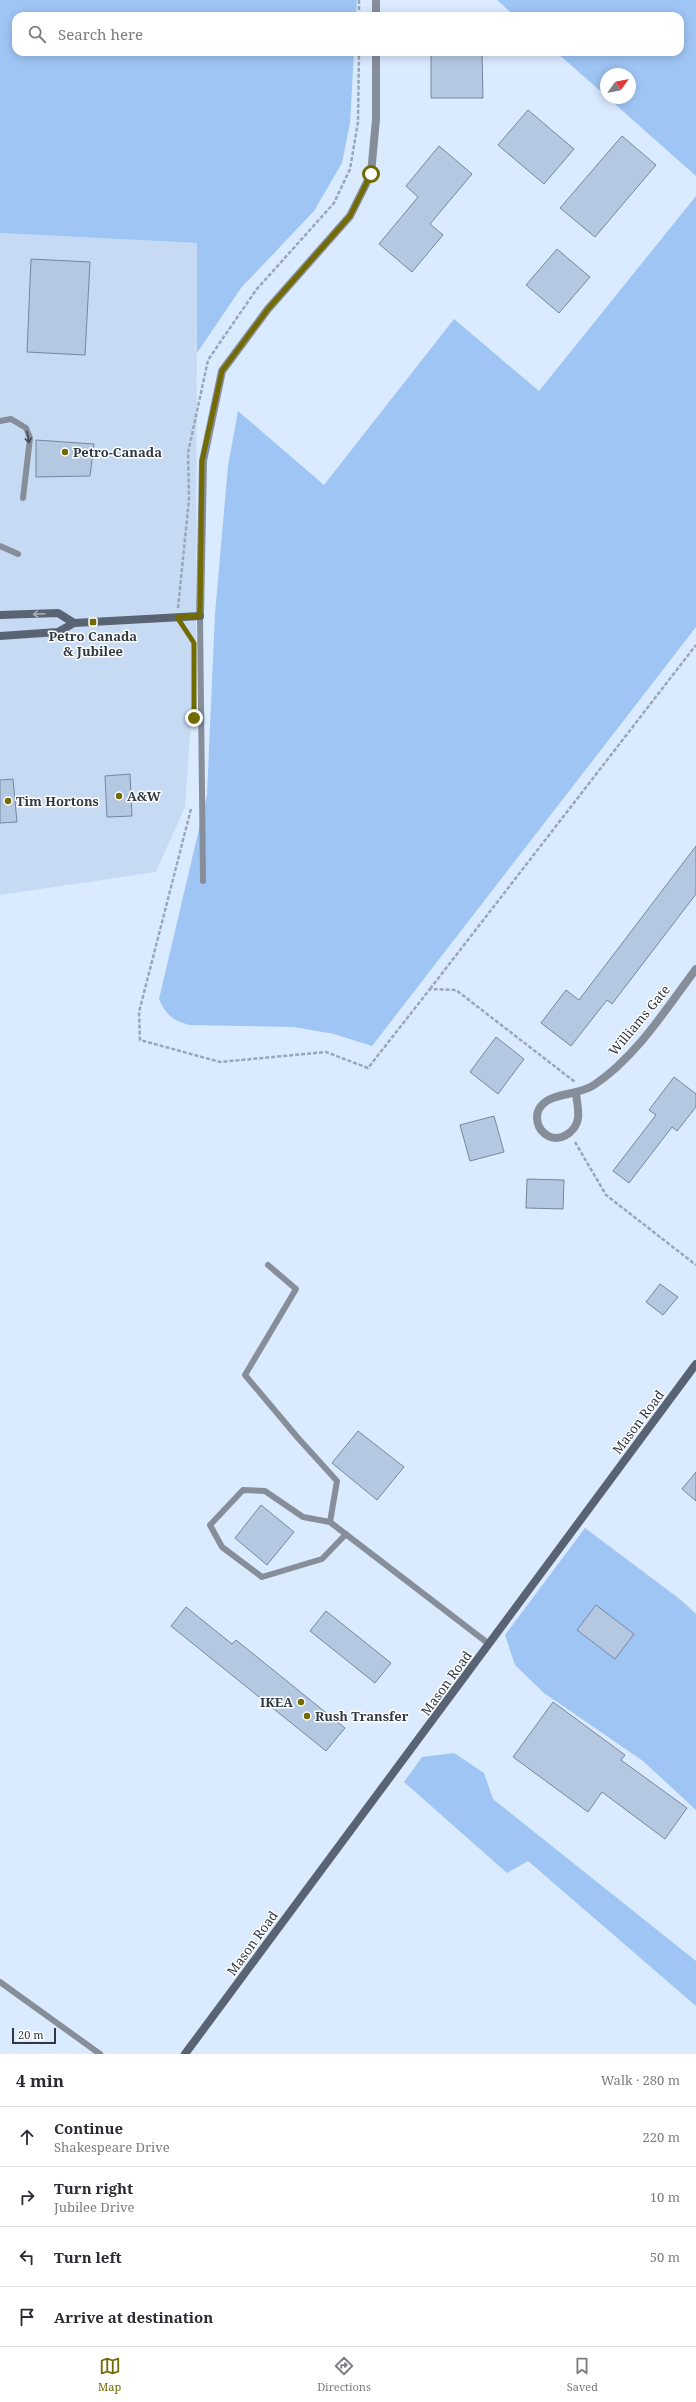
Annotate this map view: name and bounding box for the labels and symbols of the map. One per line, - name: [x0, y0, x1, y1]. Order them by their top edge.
- north arrow: [600, 68, 636, 104]
- route start: [362, 165, 380, 183]
- one-way arrow: [24, 430, 32, 443]
- place label: Petro-Canada: [73, 443, 162, 461]
- marker: Petro-Canada: [60, 447, 70, 457]
- one-way arrow: [33, 610, 46, 617]
- marker: Petro Canada & Jubilee: [88, 617, 98, 627]
- place label: Petro Canada & Jubilee: [49, 627, 137, 660]
- route end: [185, 709, 203, 727]
- place label: A&W: [127, 787, 161, 805]
- marker: A&W: [114, 791, 124, 801]
- place label: Tim Hortons: [16, 792, 99, 810]
- marker: Tim Hortons: [3, 796, 13, 806]
- street label: Williams Gate: [604, 981, 674, 1059]
- street label: Mason Road: [608, 1386, 668, 1458]
- street label: Mason Road: [416, 1647, 476, 1719]
- place label: IKEA: [260, 1693, 293, 1711]
- marker: IKEA: [296, 1697, 306, 1707]
- place label: Rush Transfer: [315, 1707, 409, 1725]
- marker: Rush Transfer: [302, 1711, 312, 1721]
- street label: Mason Road: [222, 1907, 282, 1979]
- scale bar: [12, 2026, 56, 2045]

